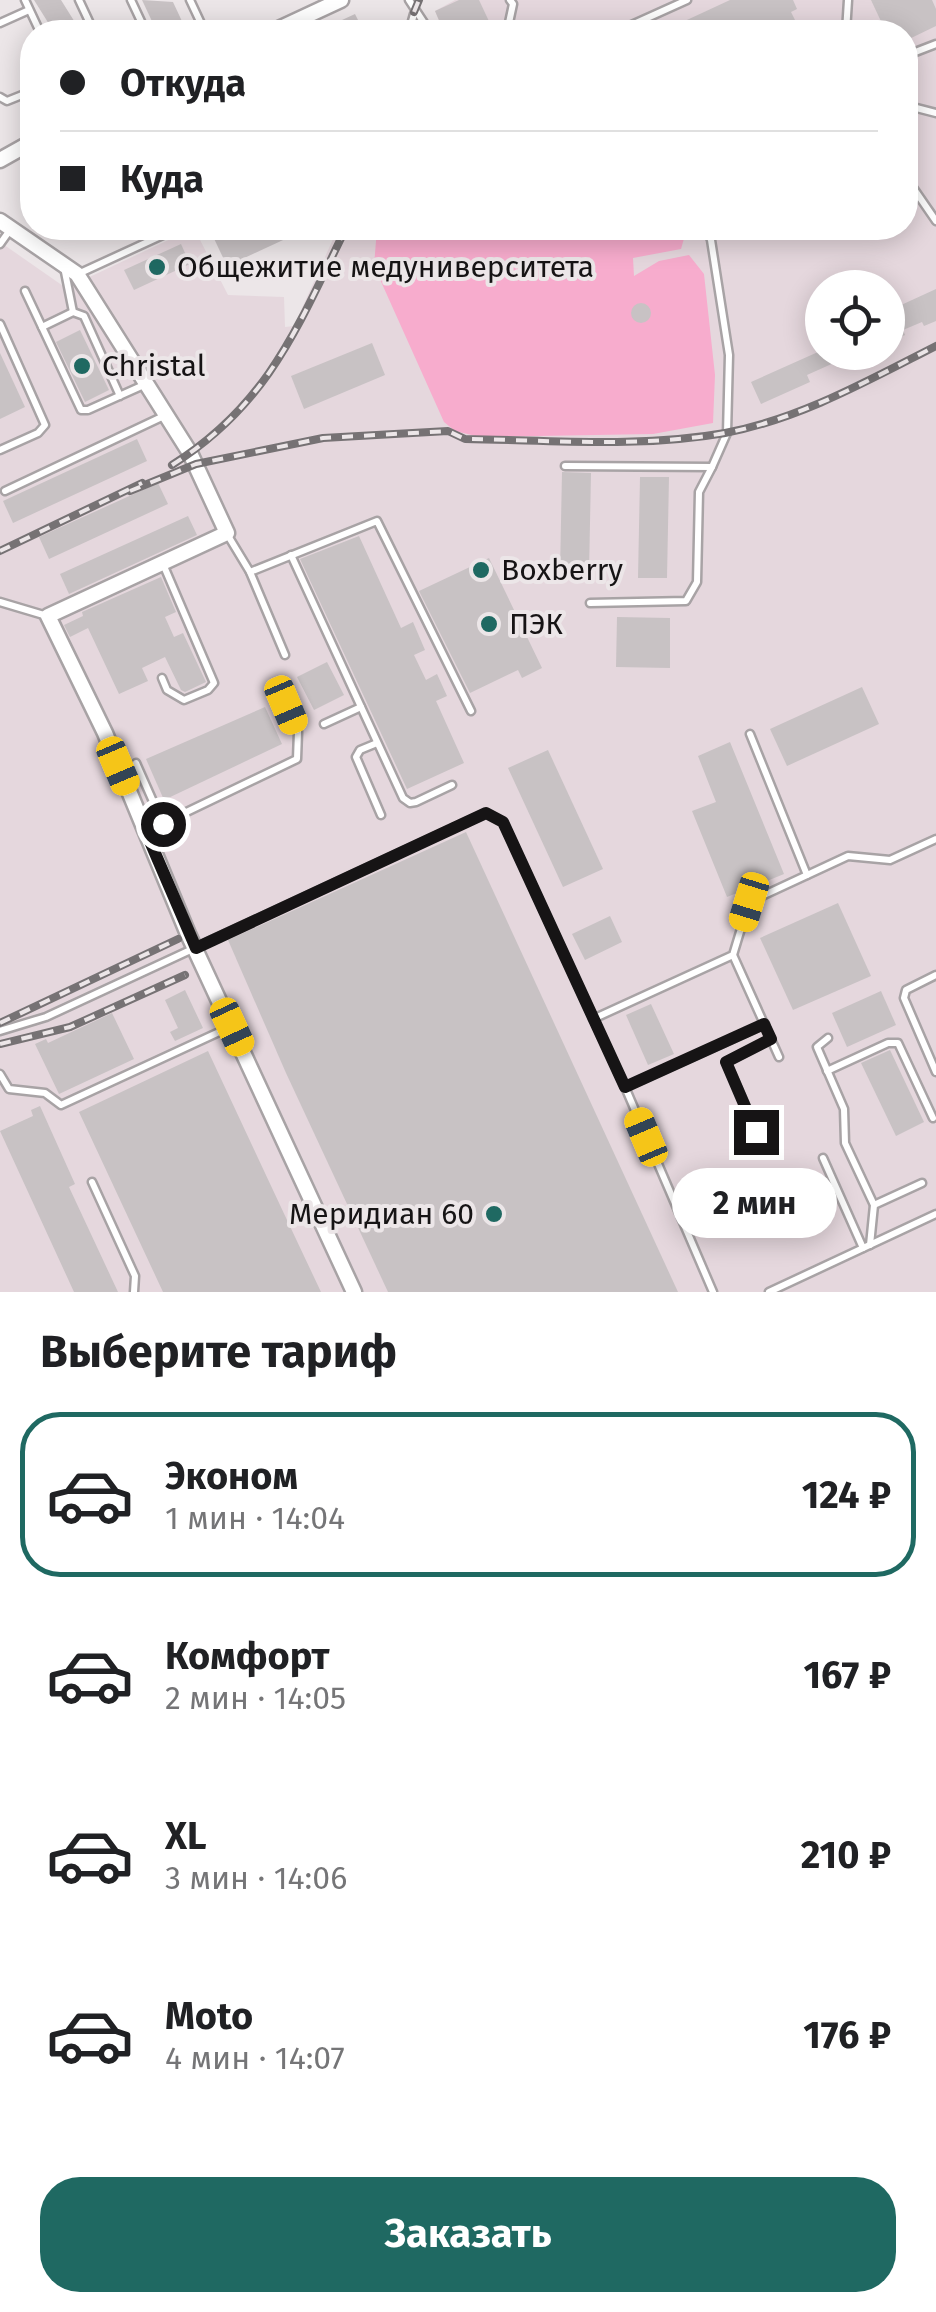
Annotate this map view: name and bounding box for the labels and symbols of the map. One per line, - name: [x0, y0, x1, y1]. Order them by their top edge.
- place label: Общежитие медуниверситета: [177, 249, 594, 285]
- marker: Общежитие медуниверситета: [146, 256, 168, 278]
- place label: Christal: [102, 348, 206, 384]
- marker: Christal: [71, 355, 93, 377]
- place label: Boxberry: [501, 552, 623, 588]
- marker: Boxberry: [470, 559, 492, 581]
- place label: ПЭК: [509, 606, 563, 642]
- marker: ПЭК: [478, 613, 500, 635]
- car: [260, 672, 312, 738]
- car: [92, 733, 144, 799]
- route start: [141, 802, 186, 847]
- car: [726, 869, 772, 935]
- car: [206, 993, 258, 1061]
- car: [620, 1104, 672, 1170]
- route end: [734, 1110, 779, 1155]
- callout: 2 мин: [674, 1167, 838, 1237]
- place label: Меридиан 60: [289, 1196, 474, 1232]
- marker: Меридиан 60: [483, 1203, 505, 1225]

